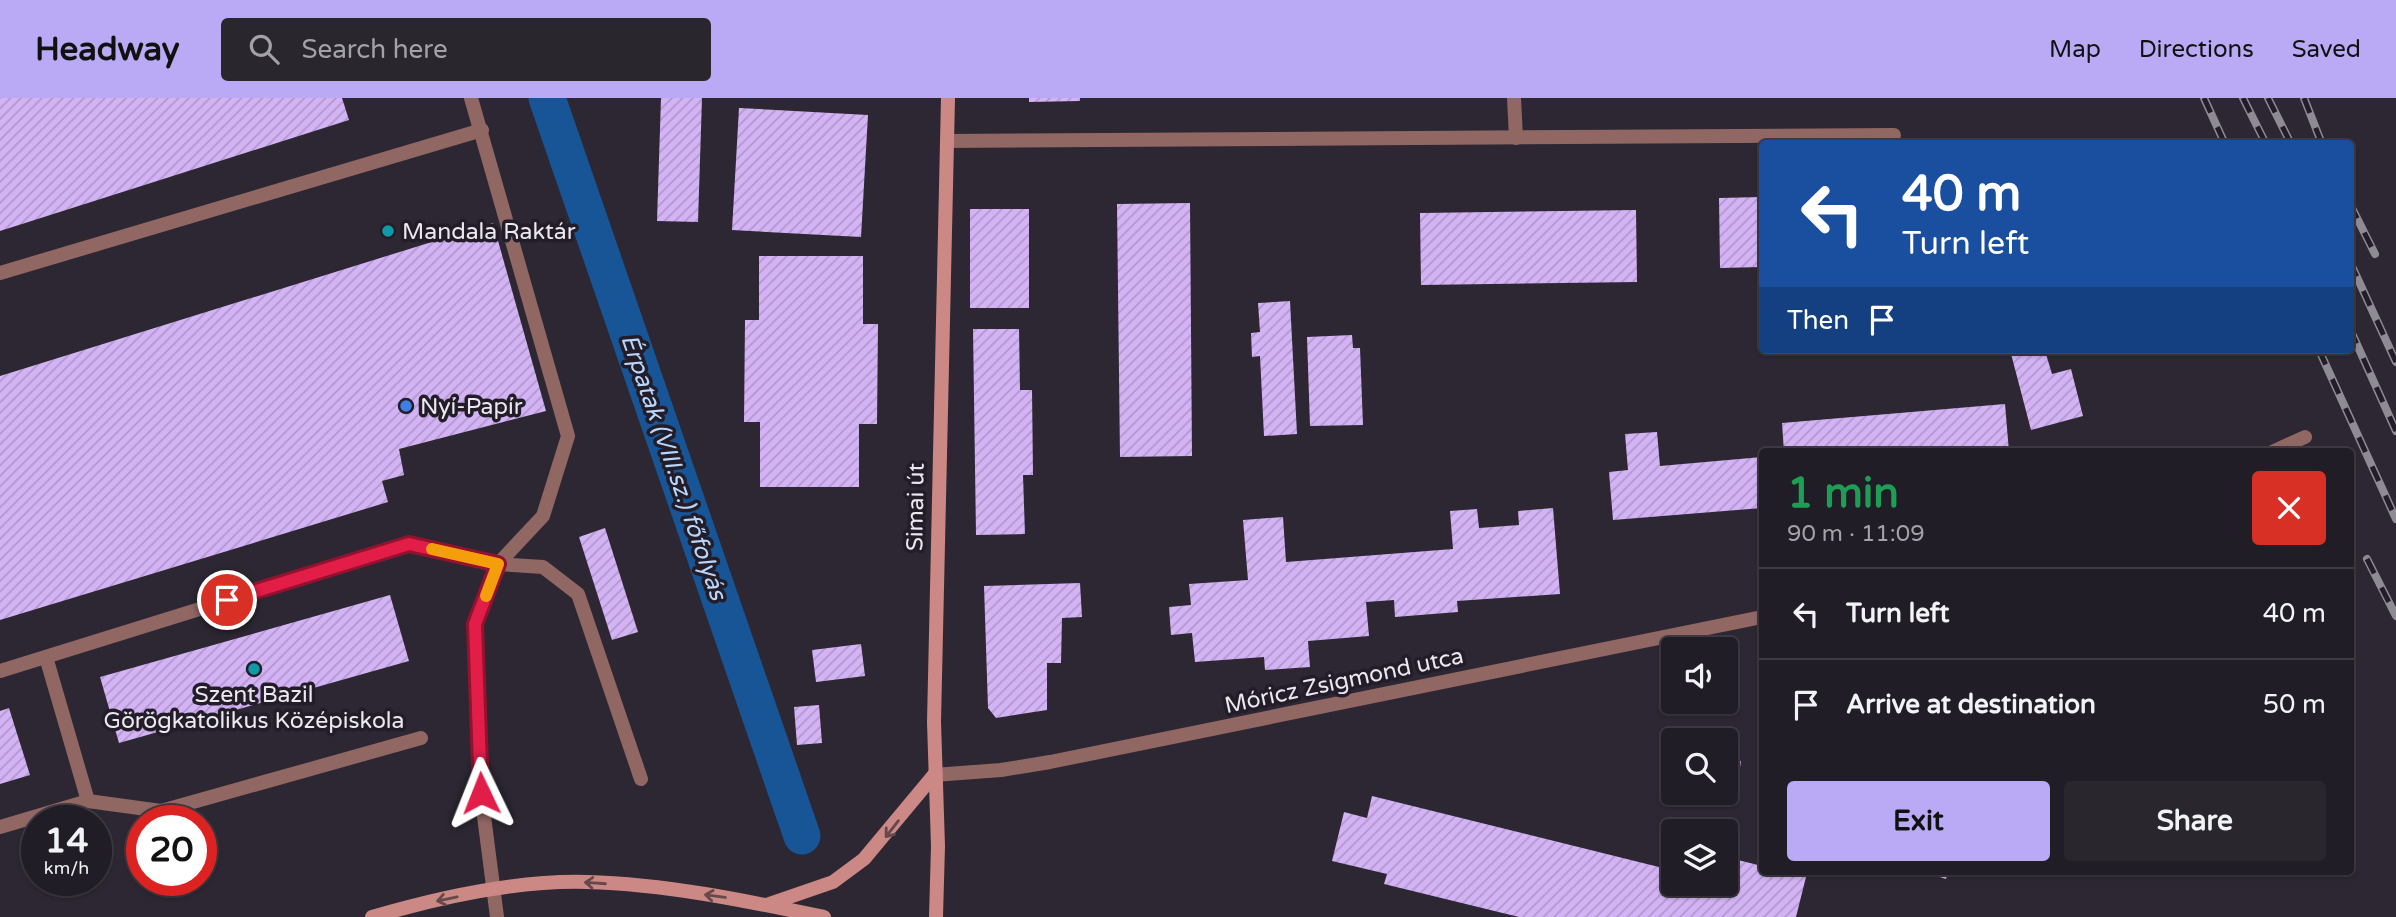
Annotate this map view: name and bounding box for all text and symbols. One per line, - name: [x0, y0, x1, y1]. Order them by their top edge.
- search box: [221, 18, 711, 81]
- text: Headway: [35, 30, 179, 69]
- icon: search: [245, 30, 283, 68]
- text: Search here: [301, 34, 448, 65]
- text: Map: [2049, 35, 2101, 64]
- text: Directions: [2139, 35, 2254, 64]
- text: Saved: [2292, 35, 2361, 64]
- text: 40 m: [1902, 165, 2021, 224]
- icon: left: [1787, 168, 1878, 259]
- place label: Mandala Raktár: [402, 218, 576, 246]
- marker: Mandala Raktár: [380, 223, 396, 239]
- text: Turn left: [1902, 225, 2029, 263]
- icon: arrive: [1863, 301, 1901, 339]
- text: Then: [1787, 305, 1849, 336]
- water label: Érpatak (VIII.sz.) főfolyás: [614, 331, 733, 605]
- place label: Nyí-Papír: [420, 393, 523, 421]
- marker: Nyí-Papír: [398, 398, 414, 414]
- street label: Simai út: [901, 462, 931, 551]
- text: 1 min: [1787, 468, 1899, 519]
- button: close: [2252, 471, 2326, 545]
- text: 90 m · 11:09: [1787, 520, 1925, 548]
- pin: [197, 570, 257, 630]
- icon: arrive: [208, 581, 246, 619]
- icon: left: [1787, 595, 1825, 633]
- text: Turn left: [1846, 598, 1949, 629]
- text: 40 m: [2263, 598, 2326, 629]
- map controls: [1661, 637, 1738, 896]
- button: sound: [1661, 637, 1738, 714]
- street label: Móricz Zsigmond utca: [1222, 642, 1466, 720]
- marker: Szent Bazil Görögkatolikus Középiskola: [246, 661, 262, 677]
- place label: Szent Bazil Görögkatolikus Középiskola: [103, 681, 405, 735]
- icon: arrive: [1787, 686, 1825, 724]
- text: Arrive at destination: [1846, 689, 2096, 720]
- text: 50 m: [2263, 689, 2326, 720]
- button: search: [1661, 728, 1738, 805]
- position arrow: [444, 756, 518, 830]
- button: Exit: [1787, 781, 2050, 861]
- button: Share: [2064, 781, 2326, 861]
- speed limit sign: 20: [126, 805, 217, 896]
- one-way arrow: [884, 819, 899, 837]
- button: layers: [1661, 819, 1738, 896]
- text: 14: [45, 820, 88, 862]
- text: km/h: [44, 857, 89, 879]
- one-way arrow: [584, 876, 607, 889]
- one-way arrow: [704, 890, 727, 903]
- one-way arrow: [436, 893, 459, 907]

